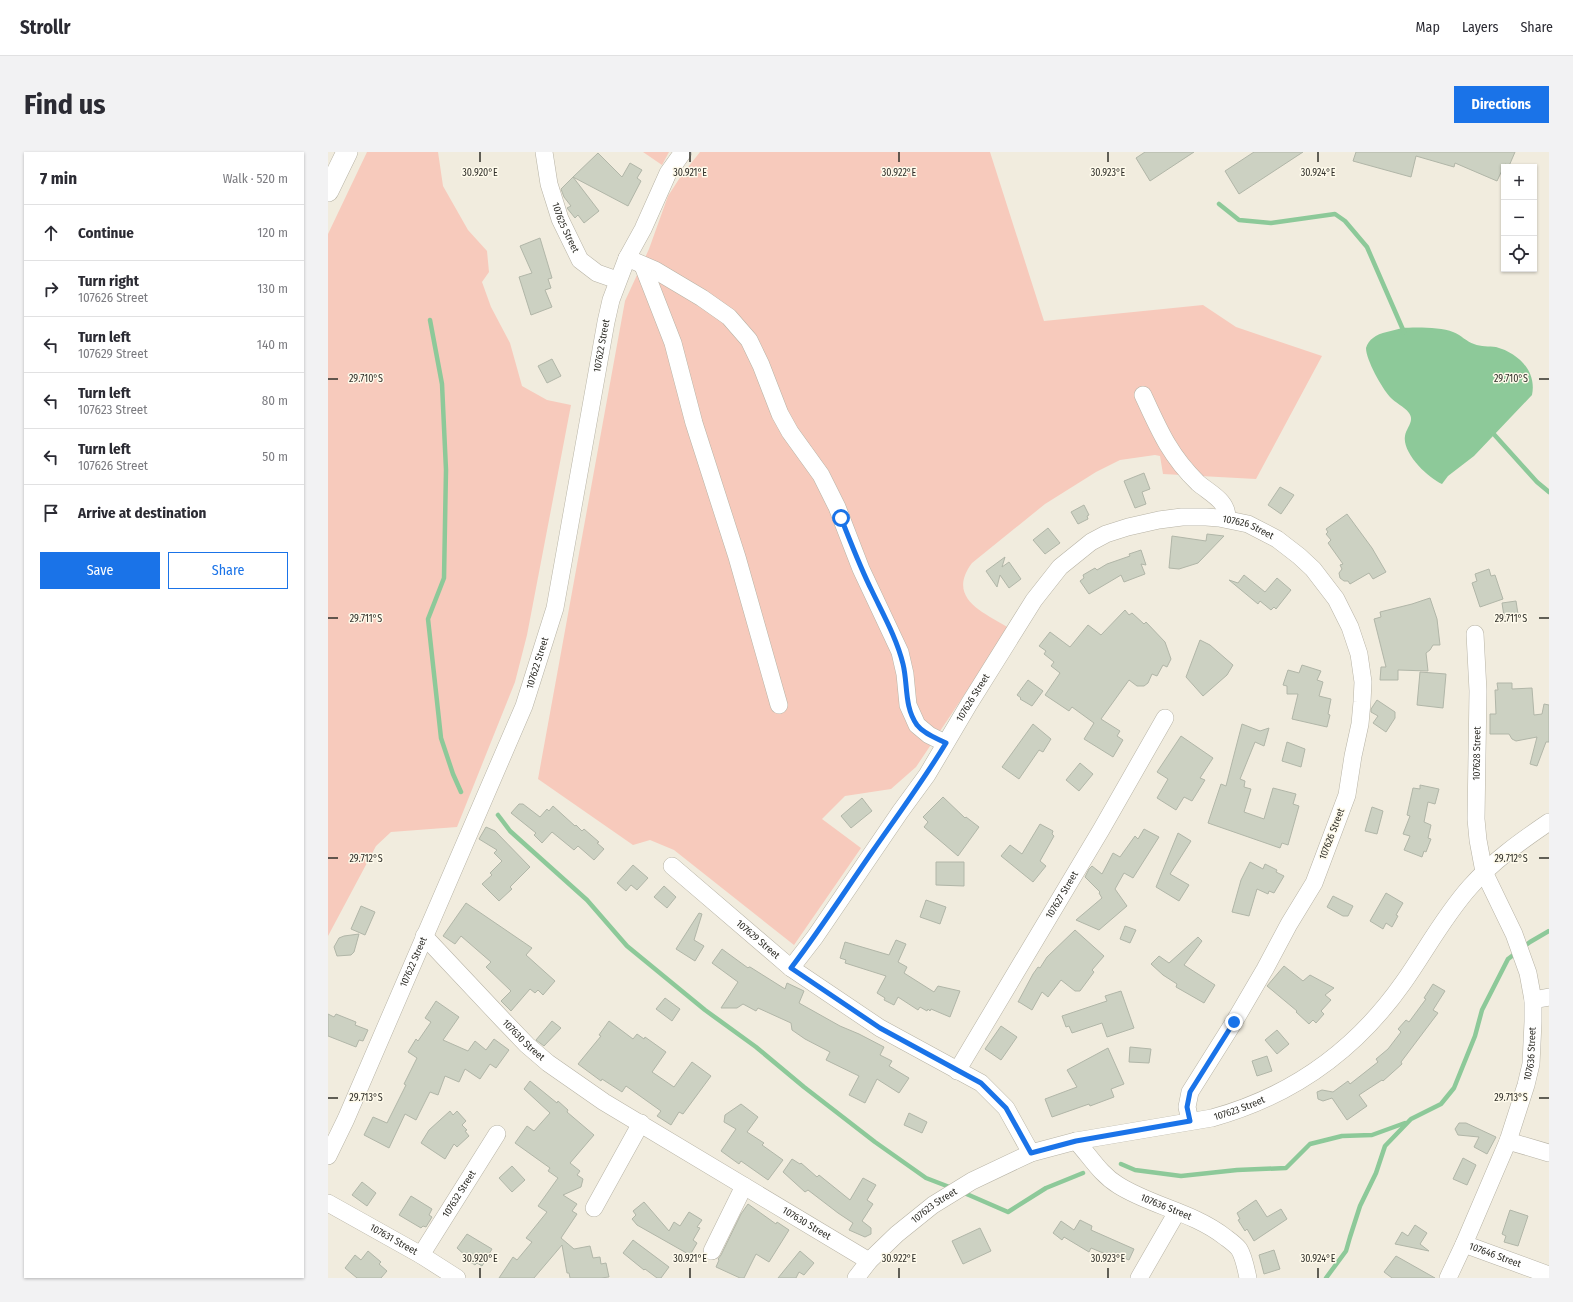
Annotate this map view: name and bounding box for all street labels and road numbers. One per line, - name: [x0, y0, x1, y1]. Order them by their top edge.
- street label: 107625 Street: [549, 201, 582, 255]
- street label: 107622 Street: [591, 317, 613, 373]
- street label: 107626 Street: [1221, 513, 1276, 543]
- street label: 107622 Street: [524, 635, 552, 690]
- street label: 107626 Street: [954, 671, 993, 724]
- street label: 107628 Street: [1471, 726, 1483, 781]
- street label: 107626 Street: [1317, 806, 1348, 861]
- street label: 107627 Street: [1043, 869, 1081, 921]
- street label: 107629 Street: [733, 917, 783, 962]
- street label: 107622 Street: [398, 934, 430, 989]
- street label: 107630 Street: [500, 1017, 548, 1064]
- street label: 107636 Street: [1521, 1026, 1539, 1082]
- street label: 107623 Street: [1212, 1093, 1267, 1123]
- street label: 107632 Street: [440, 1168, 479, 1220]
- street label: 107623 Street: [909, 1185, 960, 1226]
- street label: 107636 Street: [1138, 1192, 1194, 1223]
- street label: 107630 Street: [780, 1204, 834, 1243]
- street label: 107631 Street: [367, 1221, 420, 1258]
- street label: 107646 Street: [1467, 1240, 1523, 1271]

